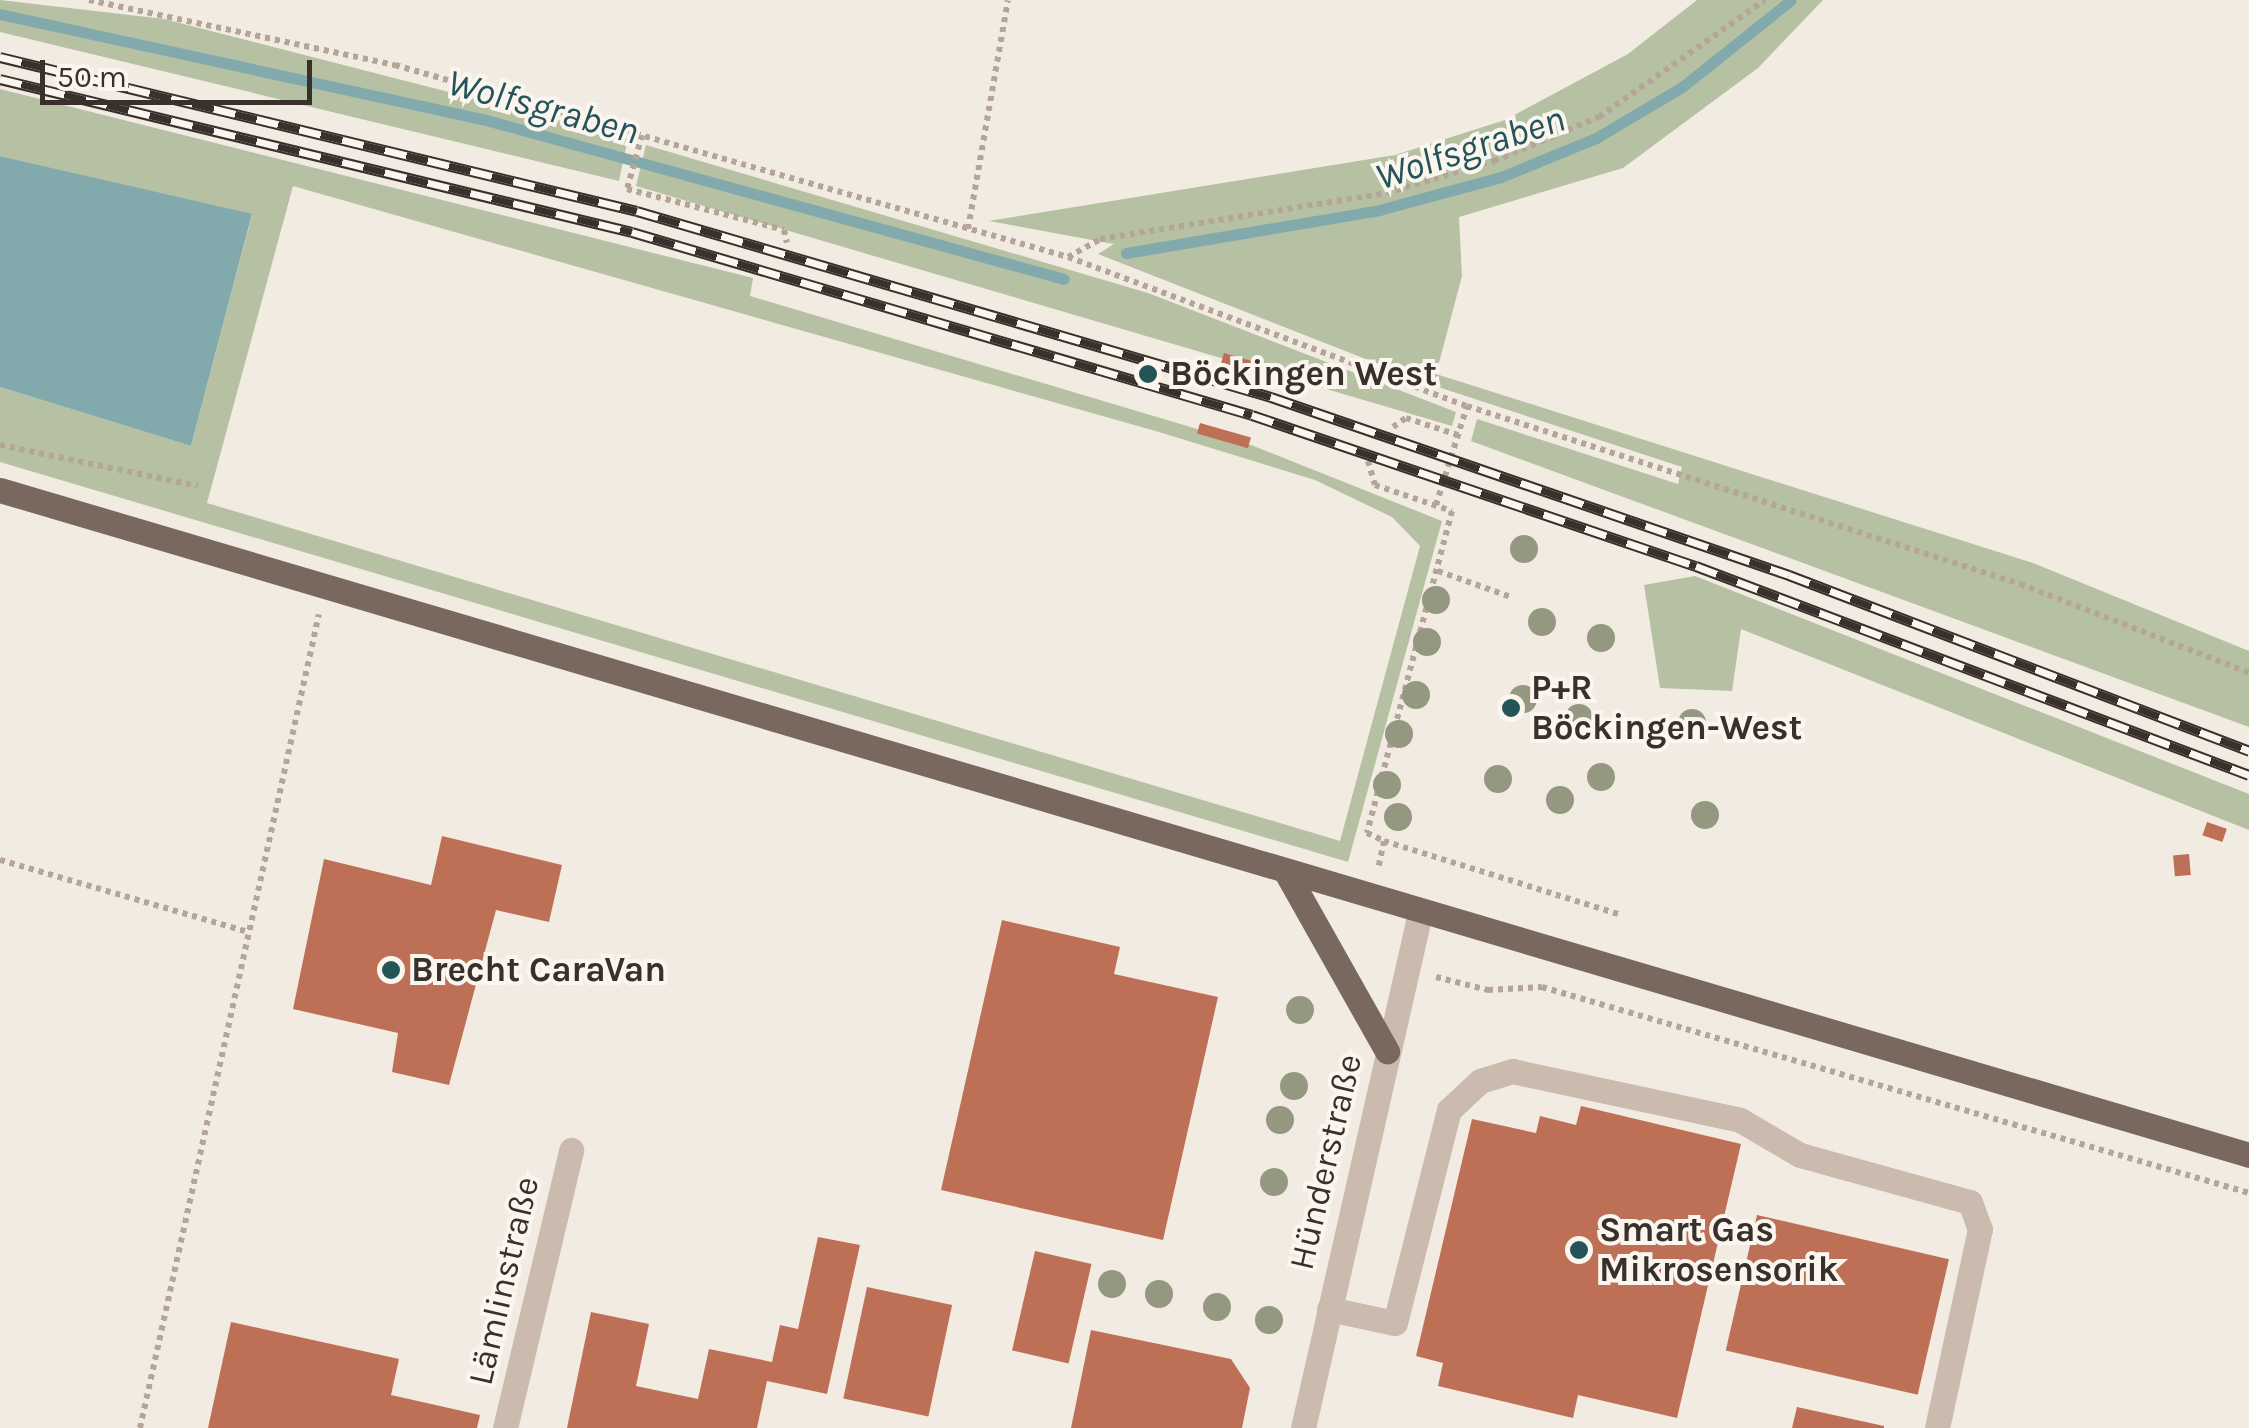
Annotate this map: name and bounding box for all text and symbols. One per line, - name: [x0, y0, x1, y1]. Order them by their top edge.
- scale bar: [45, 40, 318, 102]
- text: 50 m: [57, 59, 127, 95]
- water label: Wolfsgraben: [442, 60, 644, 154]
- water label: Wolfsgraben: [1370, 96, 1570, 200]
- place label: Böckingen West: [1170, 353, 1437, 395]
- marker: Böckingen West: [1135, 361, 1161, 387]
- place label: P+R Böckingen-West: [1531, 667, 1802, 749]
- marker: P+R Böckingen-West: [1500, 697, 1522, 719]
- place label: Brecht CaraVan: [411, 949, 666, 991]
- marker: Brecht CaraVan: [380, 959, 402, 981]
- street label: Hünderstraße: [1281, 1050, 1371, 1274]
- street label: Lämlinstraße: [460, 1173, 548, 1389]
- place label: Smart Gas Mikrosensorik: [1599, 1209, 1838, 1291]
- marker: Smart Gas Mikrosensorik: [1568, 1239, 1590, 1261]

